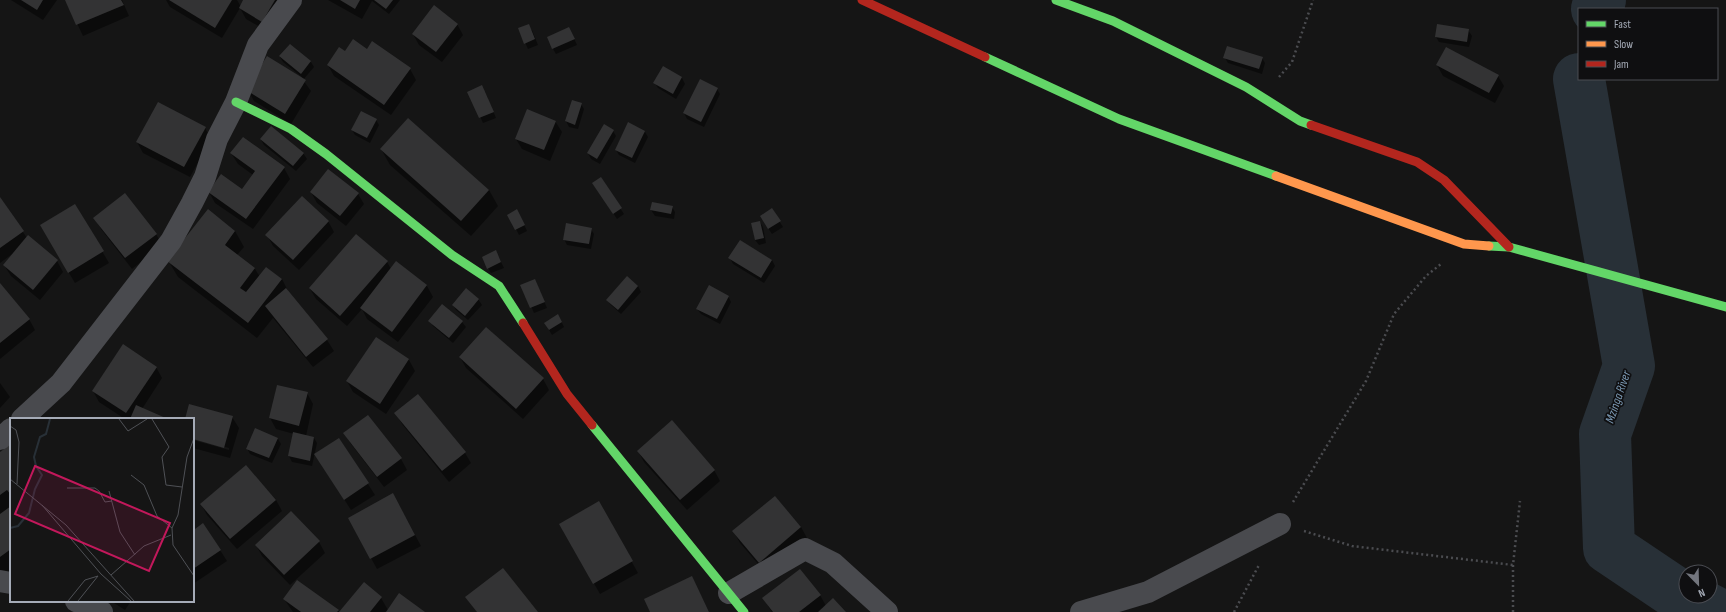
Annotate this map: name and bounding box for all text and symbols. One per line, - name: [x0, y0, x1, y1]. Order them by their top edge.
- legend: [1578, 8, 1718, 80]
- text: Fast: [1614, 17, 1631, 32]
- text: Slow: [1614, 37, 1633, 52]
- text: Jam: [1613, 57, 1629, 72]
- water label: Mzinga River: [1602, 367, 1635, 425]
- inset map: [10, 418, 194, 602]
- north arrow: [1678, 564, 1718, 604]
- text: N: [1696, 586, 1707, 600]

